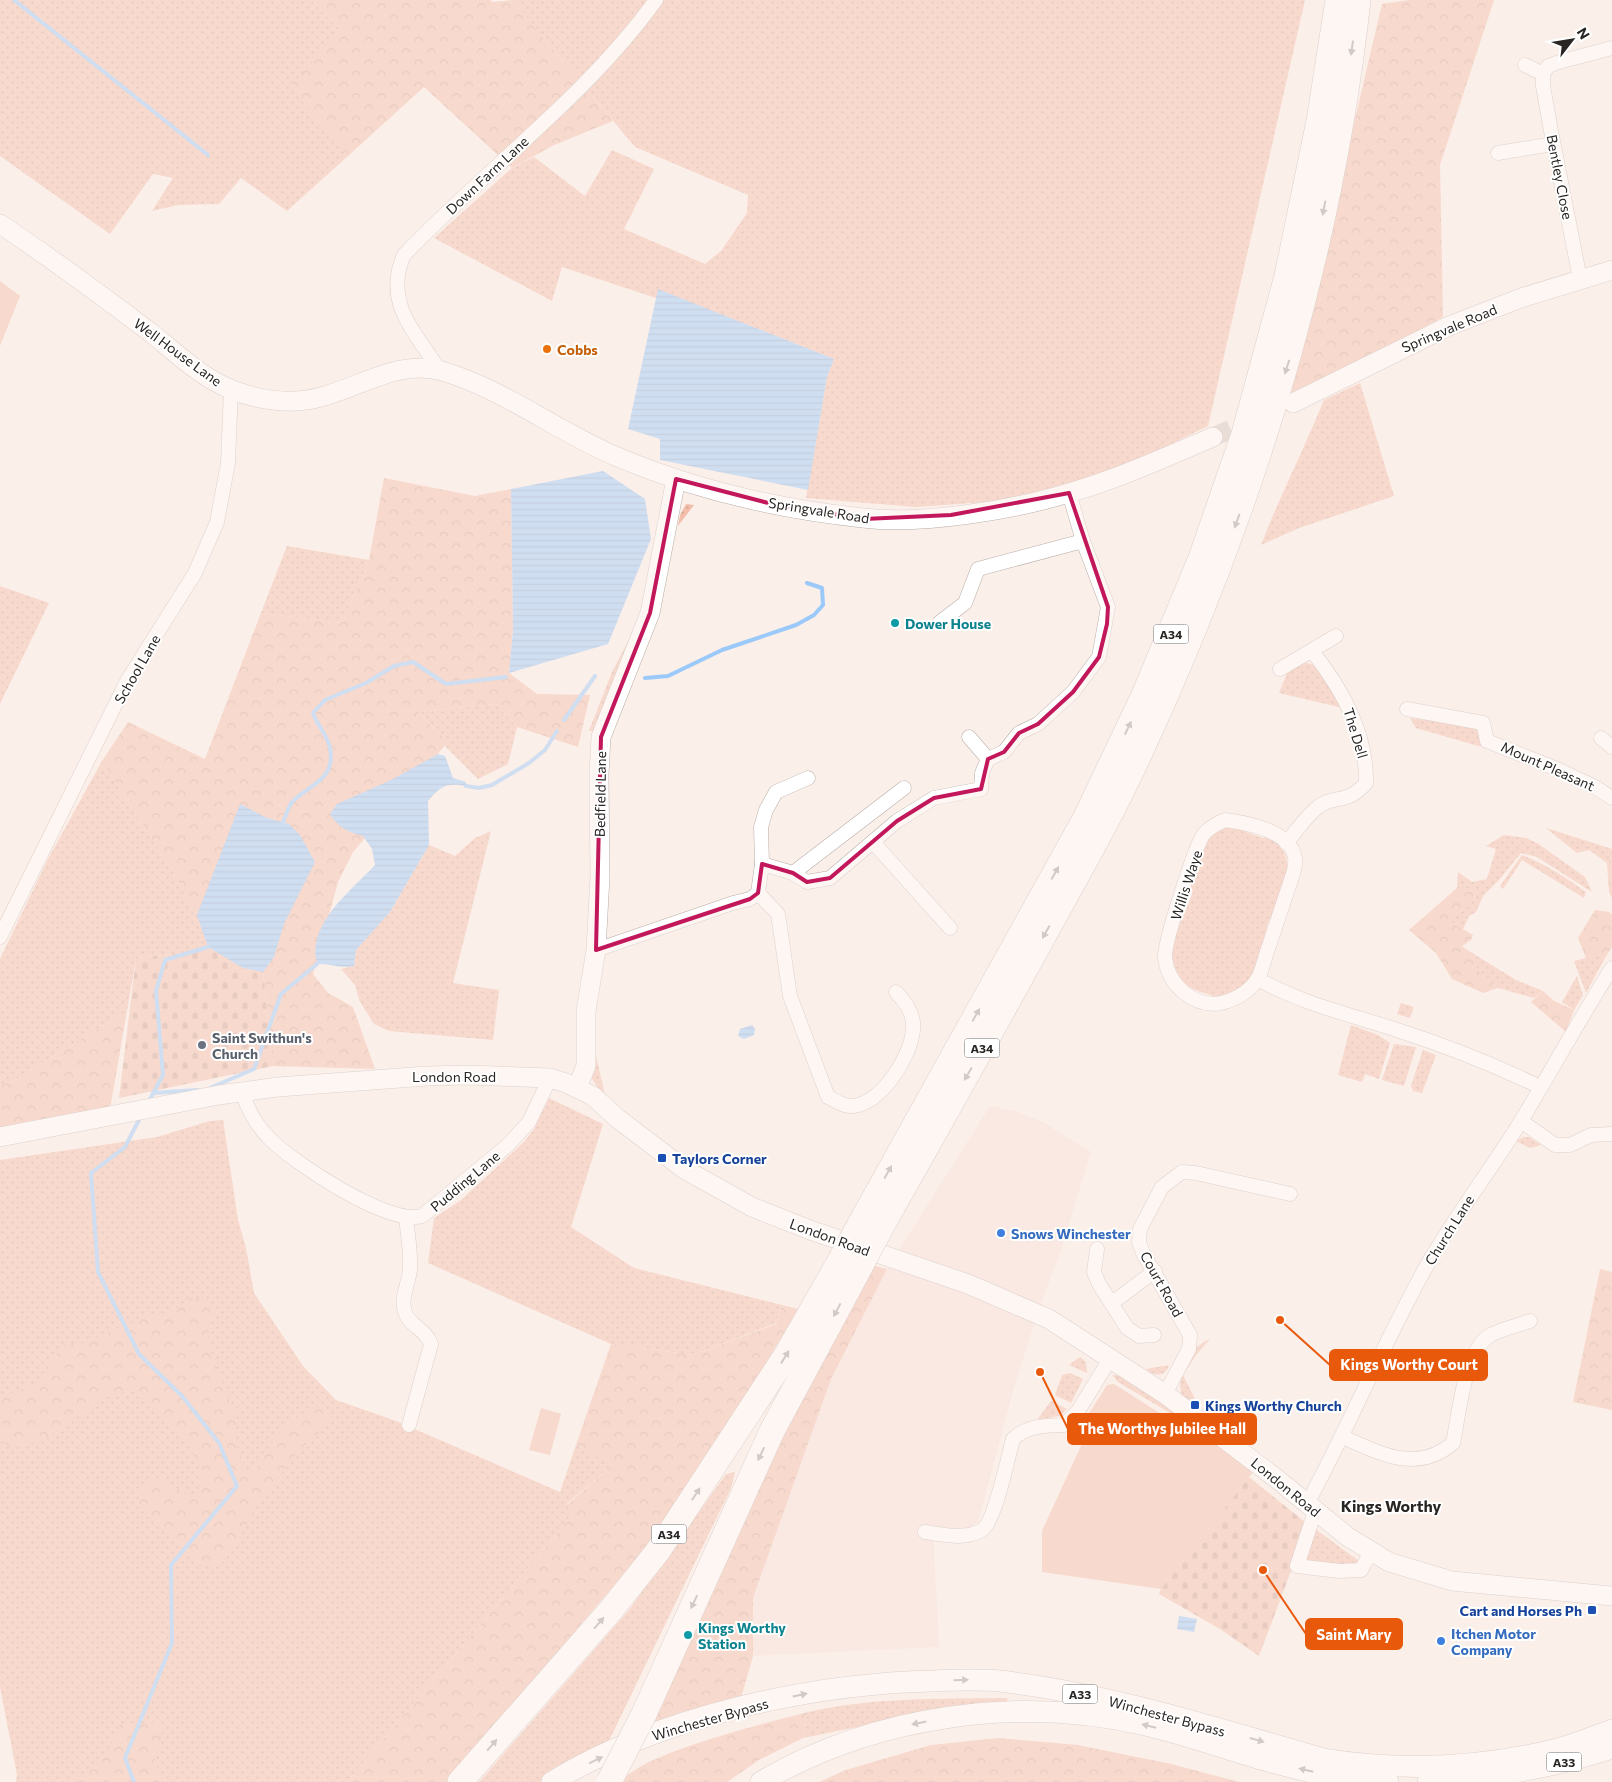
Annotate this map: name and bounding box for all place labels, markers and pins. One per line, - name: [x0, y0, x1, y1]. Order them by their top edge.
- place label: Cobbs: [557, 341, 598, 358]
- marker: Cobbs: [541, 343, 553, 355]
- place label: Dower House: [905, 615, 991, 632]
- marker: Dower House: [889, 617, 901, 629]
- place label: Saint Swithun's Church: [212, 1029, 312, 1062]
- marker: Saint Swithun's Church: [196, 1039, 208, 1051]
- place label: Taylors Corner: [672, 1150, 767, 1167]
- marker: Taylors Corner: [656, 1152, 668, 1164]
- place label: Snows Winchester: [1011, 1225, 1131, 1242]
- marker: Snows Winchester: [995, 1227, 1007, 1239]
- callout: Kings Worthy Court: [1330, 1350, 1487, 1380]
- place label: Kings Worthy Church: [1205, 1397, 1342, 1414]
- marker: Kings Worthy Church: [1189, 1399, 1201, 1411]
- callout: The Worthys Jubilee Hall: [1068, 1414, 1256, 1444]
- place label: Cart and Horses Ph: [1460, 1602, 1582, 1619]
- marker: Cart and Horses Ph: [1586, 1604, 1598, 1616]
- place label: Kings Worthy Station: [698, 1619, 786, 1652]
- callout: Saint Mary: [1306, 1619, 1402, 1649]
- place label: Itchen Motor Company: [1451, 1625, 1536, 1658]
- marker: Kings Worthy Station: [682, 1629, 694, 1641]
- marker: Itchen Motor Company: [1435, 1635, 1447, 1647]

